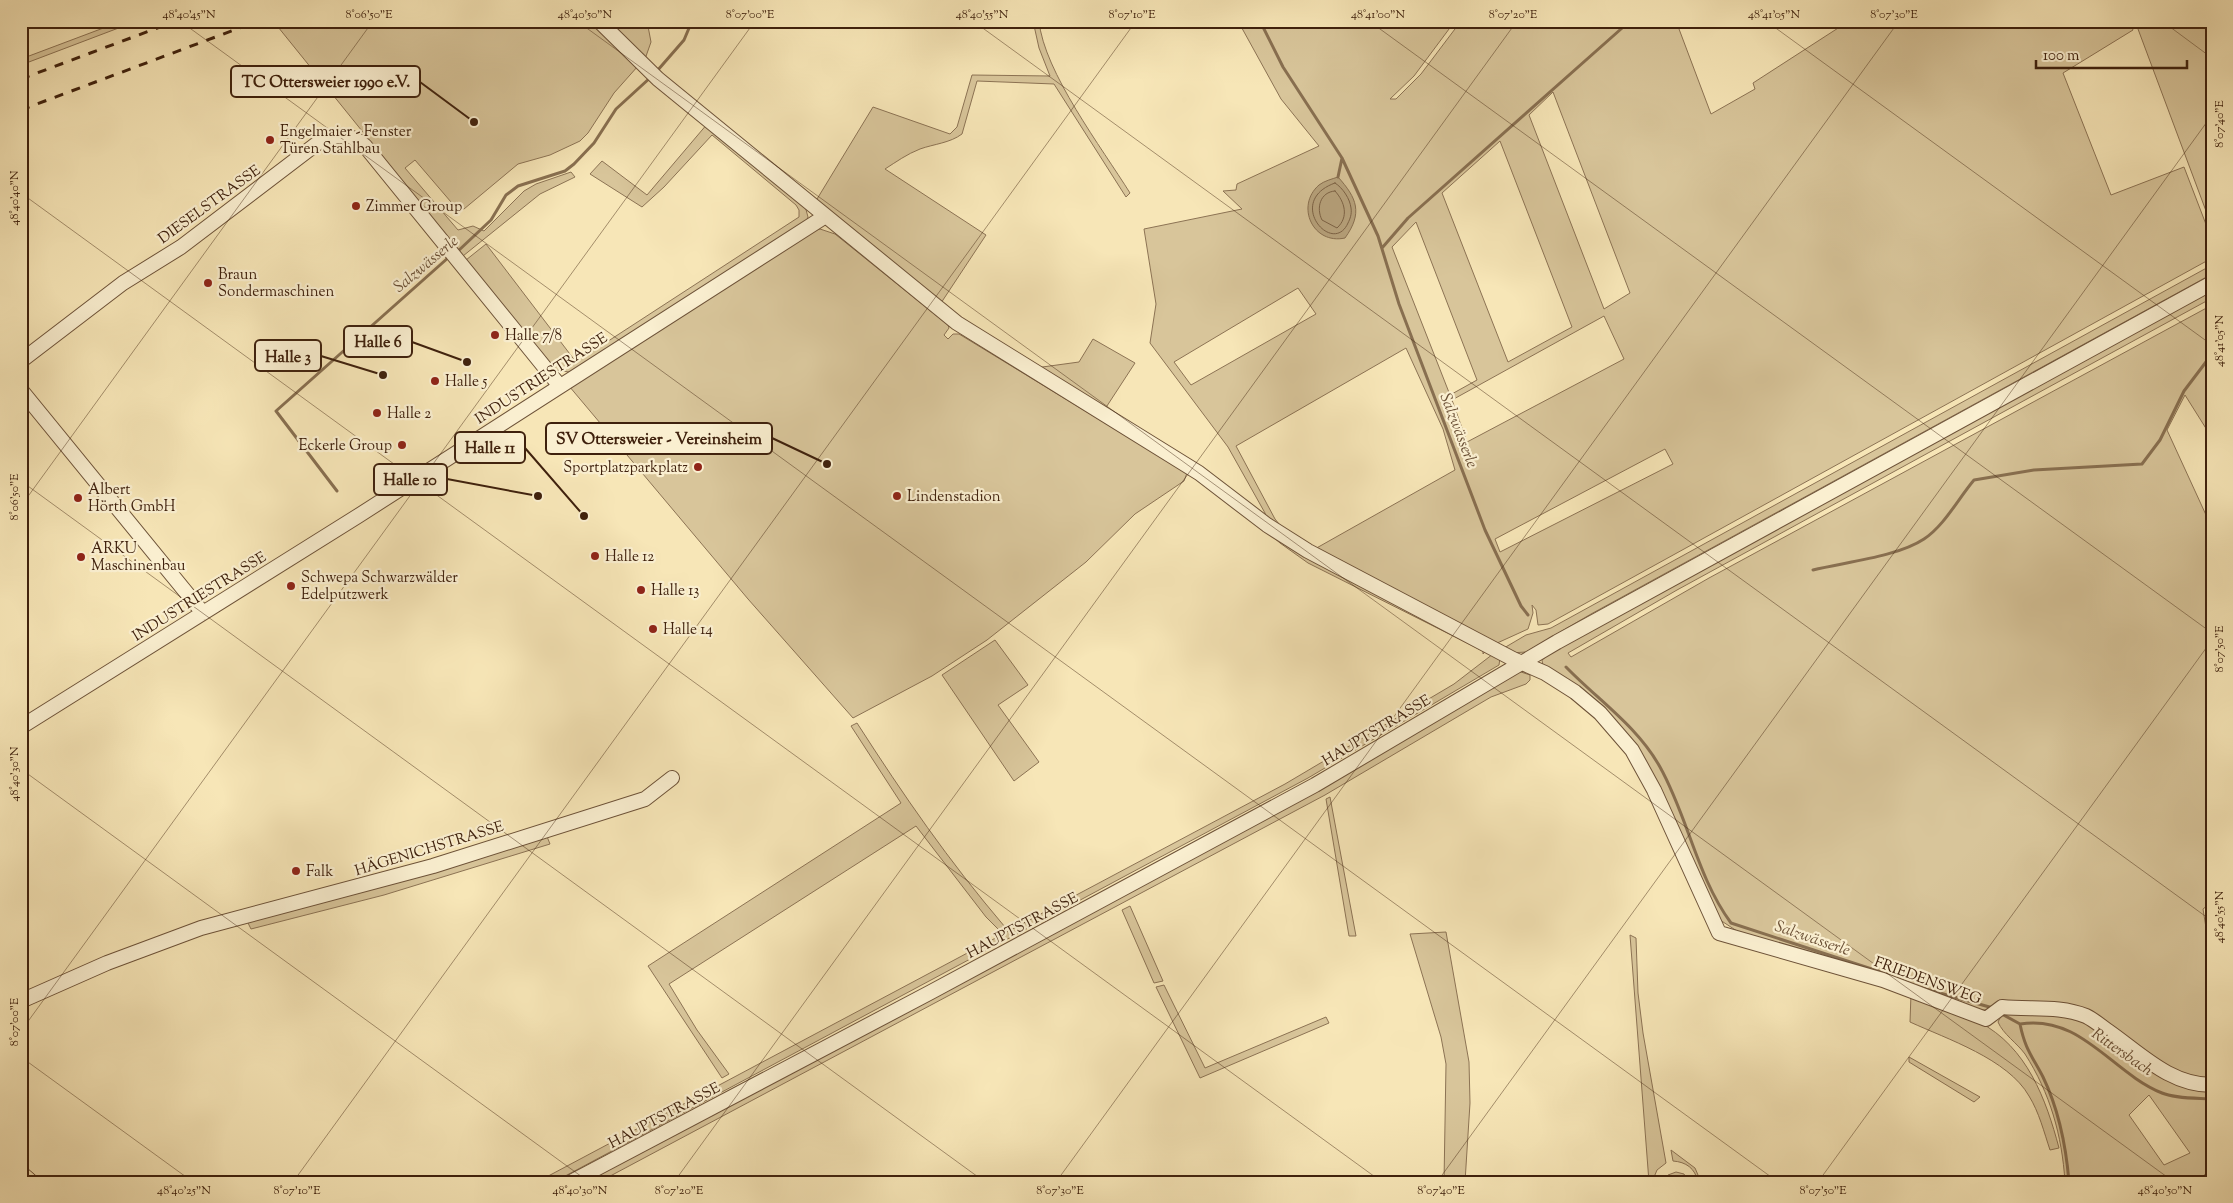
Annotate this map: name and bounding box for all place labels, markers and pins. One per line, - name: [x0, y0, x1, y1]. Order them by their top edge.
- callout: TC Ottersweier 1990 e.V.: [231, 66, 420, 97]
- place label: Engelmaier - Fenster Türen Stahlbau: [280, 122, 412, 160]
- marker: Engelmaier - Fenster Türen Stahlbau: [264, 134, 276, 146]
- place label: Zimmer Group: [366, 197, 462, 218]
- marker: Zimmer Group: [350, 200, 362, 212]
- place label: Braun Sondermaschinen: [218, 265, 334, 303]
- marker: Braun Sondermaschinen: [202, 277, 214, 289]
- callout: Halle 6: [344, 326, 412, 357]
- place label: Halle 7/8: [505, 326, 562, 347]
- marker: Halle 7/8: [489, 329, 501, 341]
- callout: Halle 3: [255, 340, 321, 371]
- place label: Halle 5: [445, 372, 487, 393]
- marker: Halle 5: [429, 375, 441, 387]
- place label: Halle 2: [387, 404, 431, 425]
- marker: Halle 2: [371, 407, 383, 419]
- callout: SV Ottersweier - Vereinsheim: [546, 423, 772, 454]
- callout: Halle 11: [455, 432, 525, 463]
- place label: Eckerle Group: [299, 436, 392, 457]
- marker: Eckerle Group: [396, 439, 408, 451]
- place label: Sportplatzparkplatz: [563, 458, 688, 479]
- marker: Sportplatzparkplatz: [692, 461, 704, 473]
- callout: Halle 10: [374, 464, 447, 495]
- place label: Albert Hörth GmbH: [88, 480, 176, 518]
- place label: Lindenstadion: [907, 487, 1001, 508]
- marker: Lindenstadion: [891, 490, 903, 502]
- marker: Albert Hörth GmbH: [72, 492, 84, 504]
- place label: ARKU Maschinenbau: [91, 539, 186, 577]
- place label: Halle 12: [605, 547, 654, 568]
- marker: Halle 12: [589, 550, 601, 562]
- marker: ARKU Maschinenbau: [75, 551, 87, 563]
- place label: Schwepa Schwarzwälder Edelputzwerk: [301, 568, 458, 606]
- marker: Schwepa Schwarzwälder Edelputzwerk: [285, 580, 297, 592]
- place label: Halle 13: [651, 581, 699, 602]
- marker: Halle 13: [635, 584, 647, 596]
- place label: Halle 14: [663, 620, 713, 641]
- marker: Halle 14: [647, 623, 659, 635]
- place label: Falk: [306, 862, 334, 883]
- marker: Falk: [290, 865, 302, 877]

